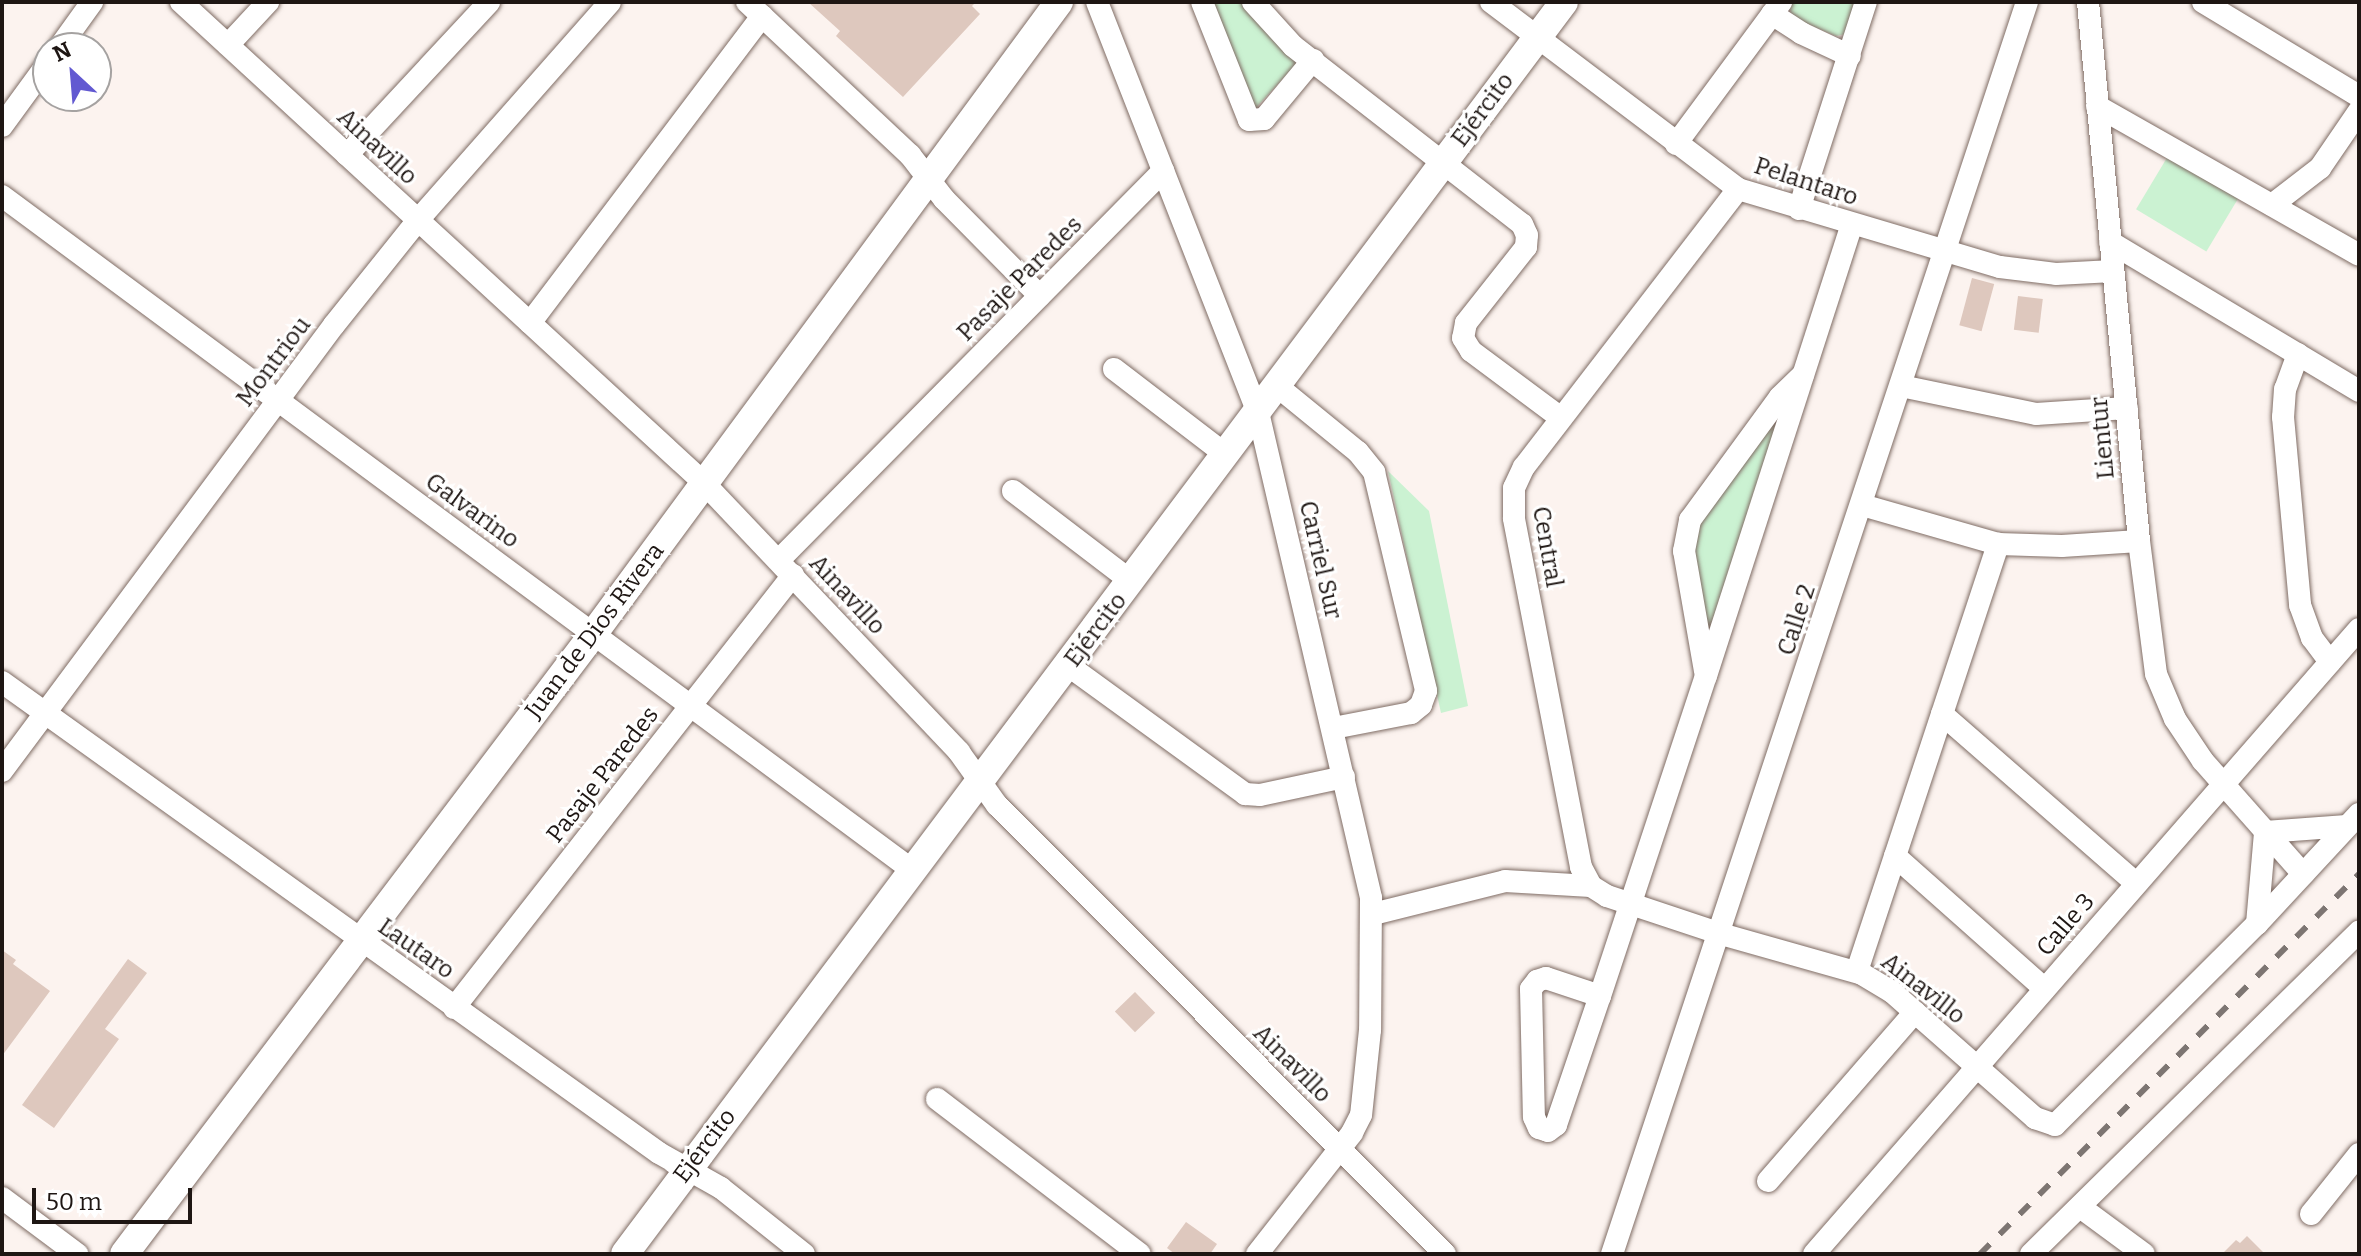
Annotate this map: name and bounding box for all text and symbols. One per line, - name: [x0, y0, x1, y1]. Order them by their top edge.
- north arrow: [32, 32, 112, 112]
- text: N: [49, 36, 76, 68]
- street label: Ejército: [1446, 67, 1520, 153]
- street label: Ainavillo: [331, 103, 423, 191]
- street label: Pelantaro: [1750, 152, 1862, 212]
- street label: Pasaje Paredes: [952, 211, 1088, 347]
- street label: Montriou: [231, 311, 317, 413]
- street label: Lientur: [2085, 396, 2121, 480]
- street label: Galvarino: [420, 467, 524, 555]
- street label: Carriel Sur: [1292, 498, 1348, 622]
- street label: Central: [1526, 504, 1568, 590]
- street label: Juan de Dios Rivera: [520, 538, 670, 724]
- street label: Ainavillo: [803, 549, 891, 641]
- street label: Calle 2: [1772, 581, 1822, 659]
- street label: Ejército: [1059, 587, 1133, 673]
- street label: Pasaje Paredes: [541, 701, 665, 849]
- street label: Calle 3: [2031, 888, 2101, 962]
- street label: Lautaro: [372, 912, 460, 986]
- street label: Ainavillo: [1875, 947, 1971, 1031]
- street label: Ainavillo: [1247, 1019, 1337, 1109]
- street label: Ejército: [668, 1103, 742, 1189]
- scale bar: [36, 1172, 196, 1222]
- text: 50 m: [46, 1188, 102, 1216]

